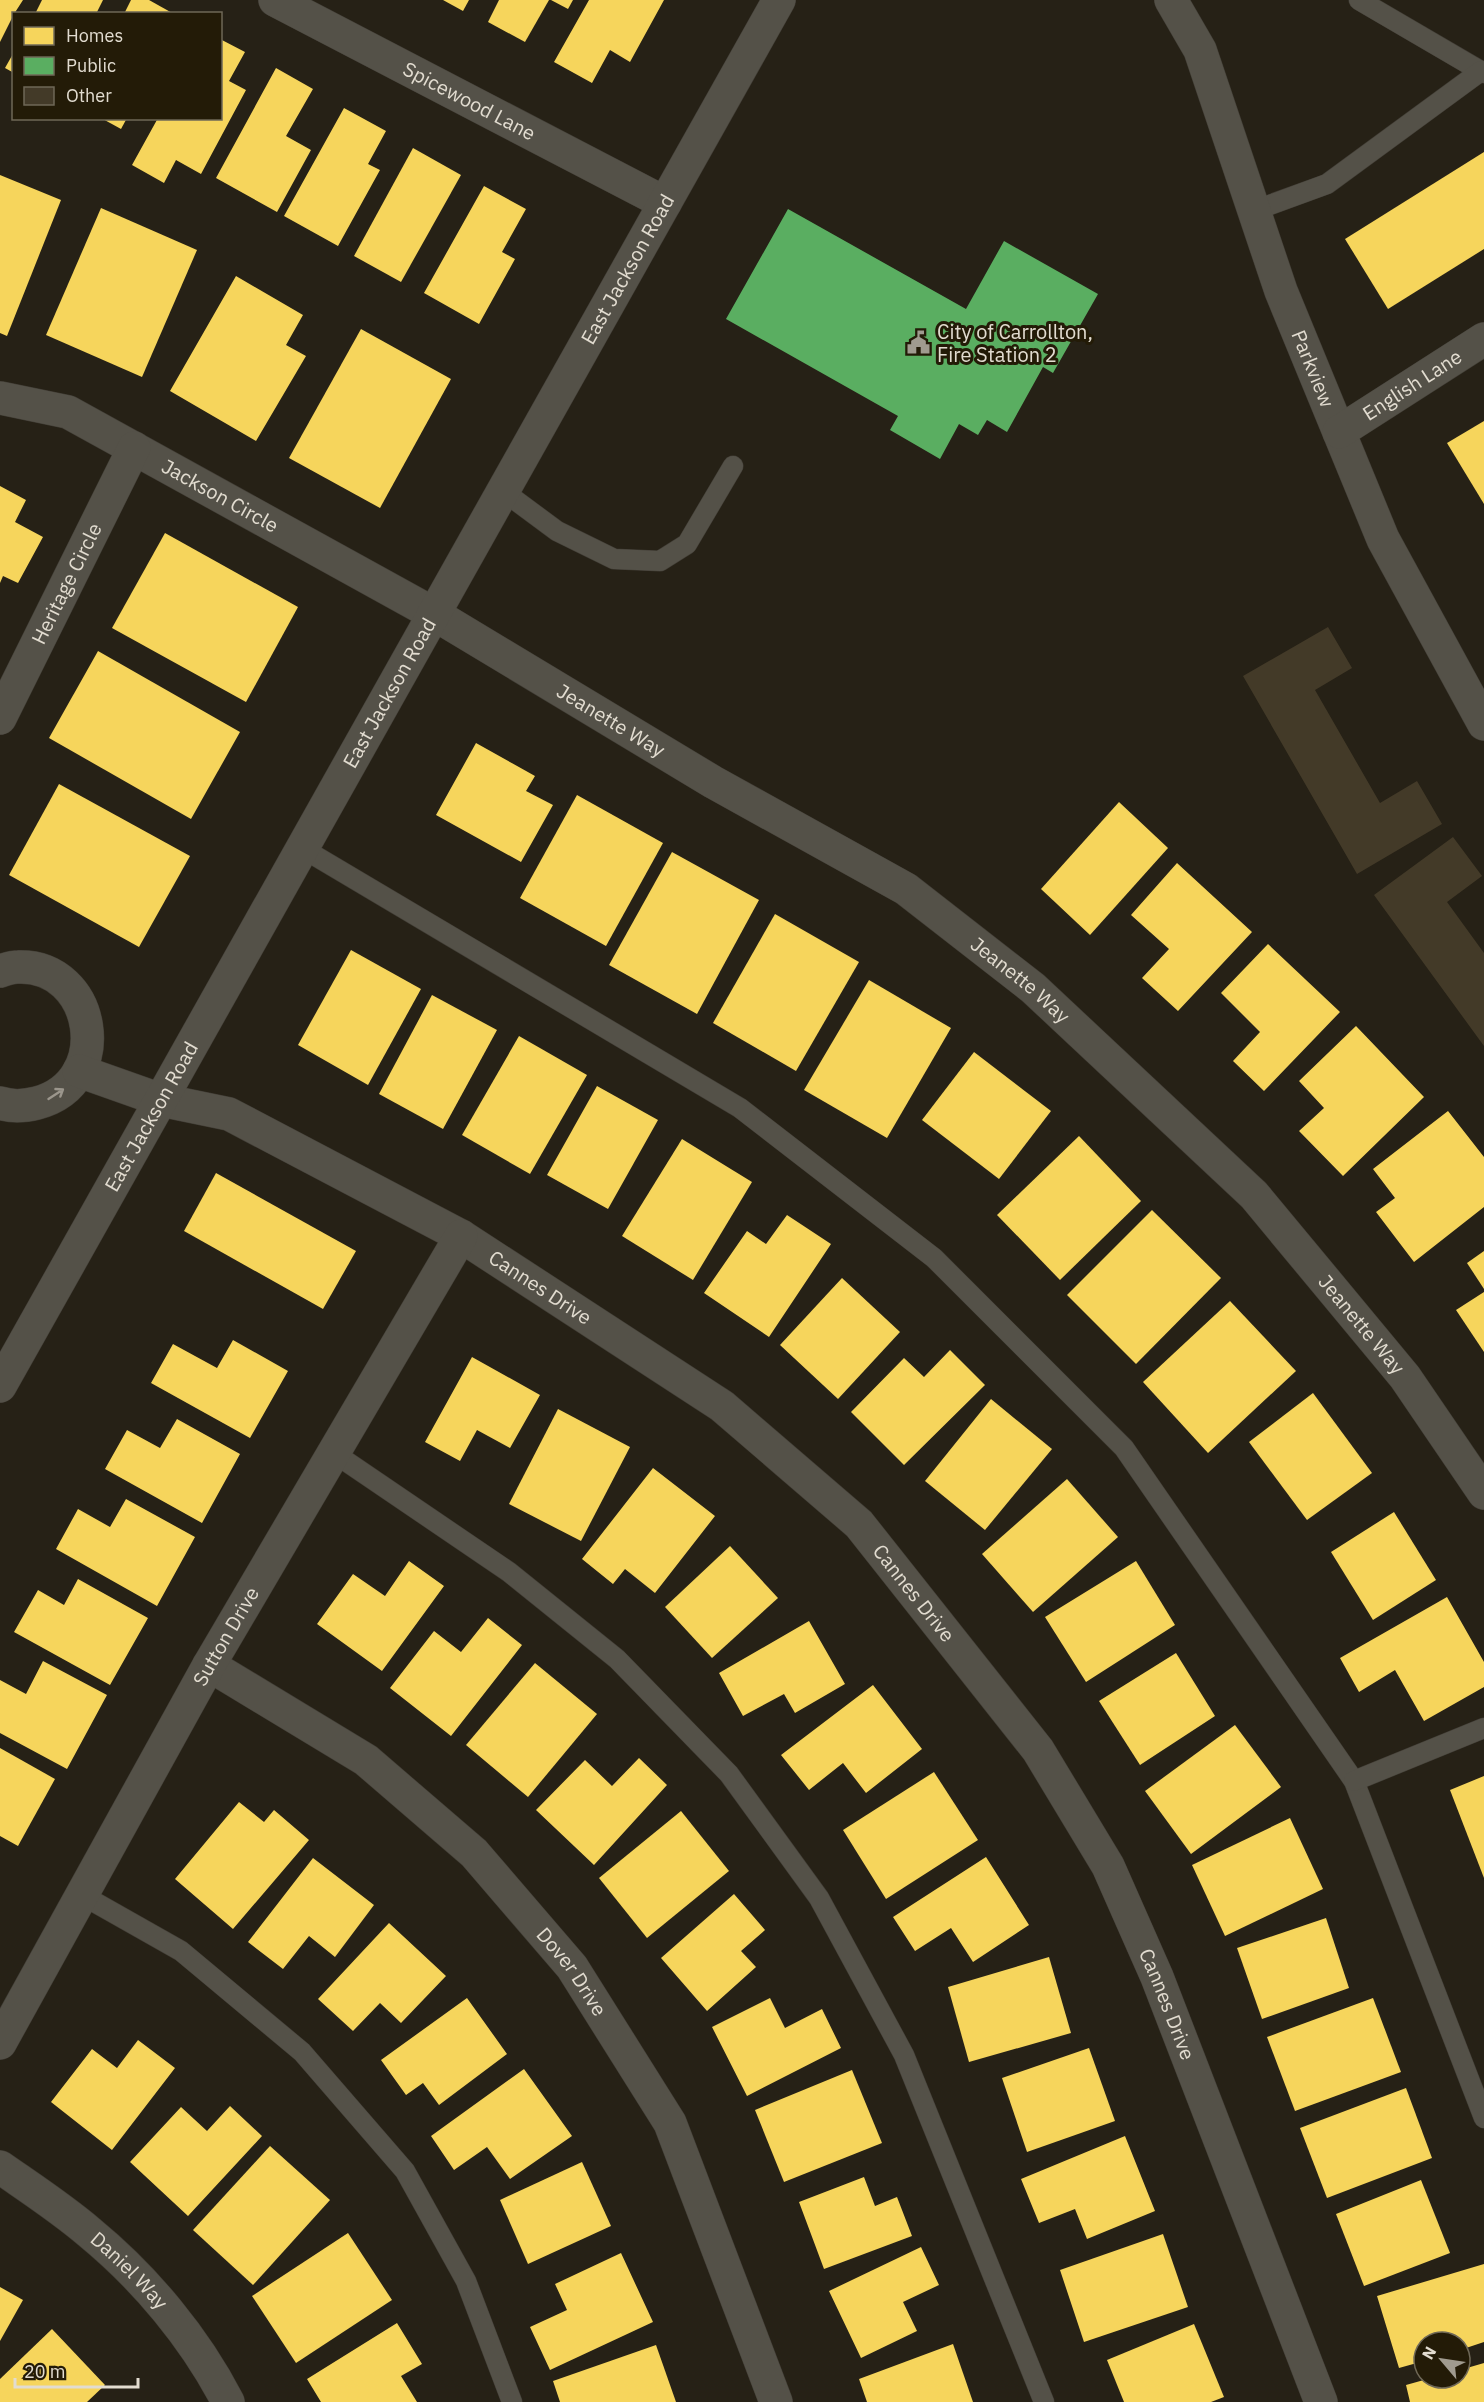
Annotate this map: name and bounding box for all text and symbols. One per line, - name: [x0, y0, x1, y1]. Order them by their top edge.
- legend: [12, 12, 222, 120]
- text: Homes: [66, 24, 123, 47]
- text: Public: [66, 54, 116, 77]
- street label: Spicewood Lane: [398, 55, 541, 146]
- text: Other: [66, 84, 112, 107]
- street label: East Jackson Road: [574, 189, 680, 349]
- place label: City of Carrollton, Fire Station 2: [937, 318, 1093, 368]
- street label: Parkview: [1285, 326, 1341, 411]
- public building icon: City of Carrollton, Fire Station 2: [906, 330, 932, 356]
- street label: English Lane: [1357, 343, 1467, 426]
- street label: Jackson Circle: [157, 452, 283, 539]
- street label: Heritage Circle: [25, 518, 108, 649]
- street label: East Jackson Road: [336, 613, 442, 773]
- street label: Jeanette Way: [552, 677, 670, 763]
- street label: Jeanette Way: [965, 930, 1076, 1029]
- street label: East Jackson Road: [98, 1037, 204, 1196]
- one-way arrow: [47, 1088, 63, 1100]
- street label: Cannes Drive: [484, 1244, 597, 1331]
- street label: Jeanette Way: [1313, 1269, 1411, 1380]
- street label: Cannes Drive: [867, 1538, 961, 1647]
- street label: Sutton Drive: [186, 1582, 265, 1691]
- street label: Dover Drive: [531, 1921, 613, 2021]
- street label: Cannes Drive: [1133, 1944, 1202, 2064]
- street label: Daniel Way: [85, 2225, 175, 2315]
- north arrow: [1412, 2330, 1472, 2390]
- text: N: [1417, 2343, 1440, 2363]
- scale bar: [15, 2351, 138, 2389]
- text: 20 m: [24, 2360, 66, 2383]

